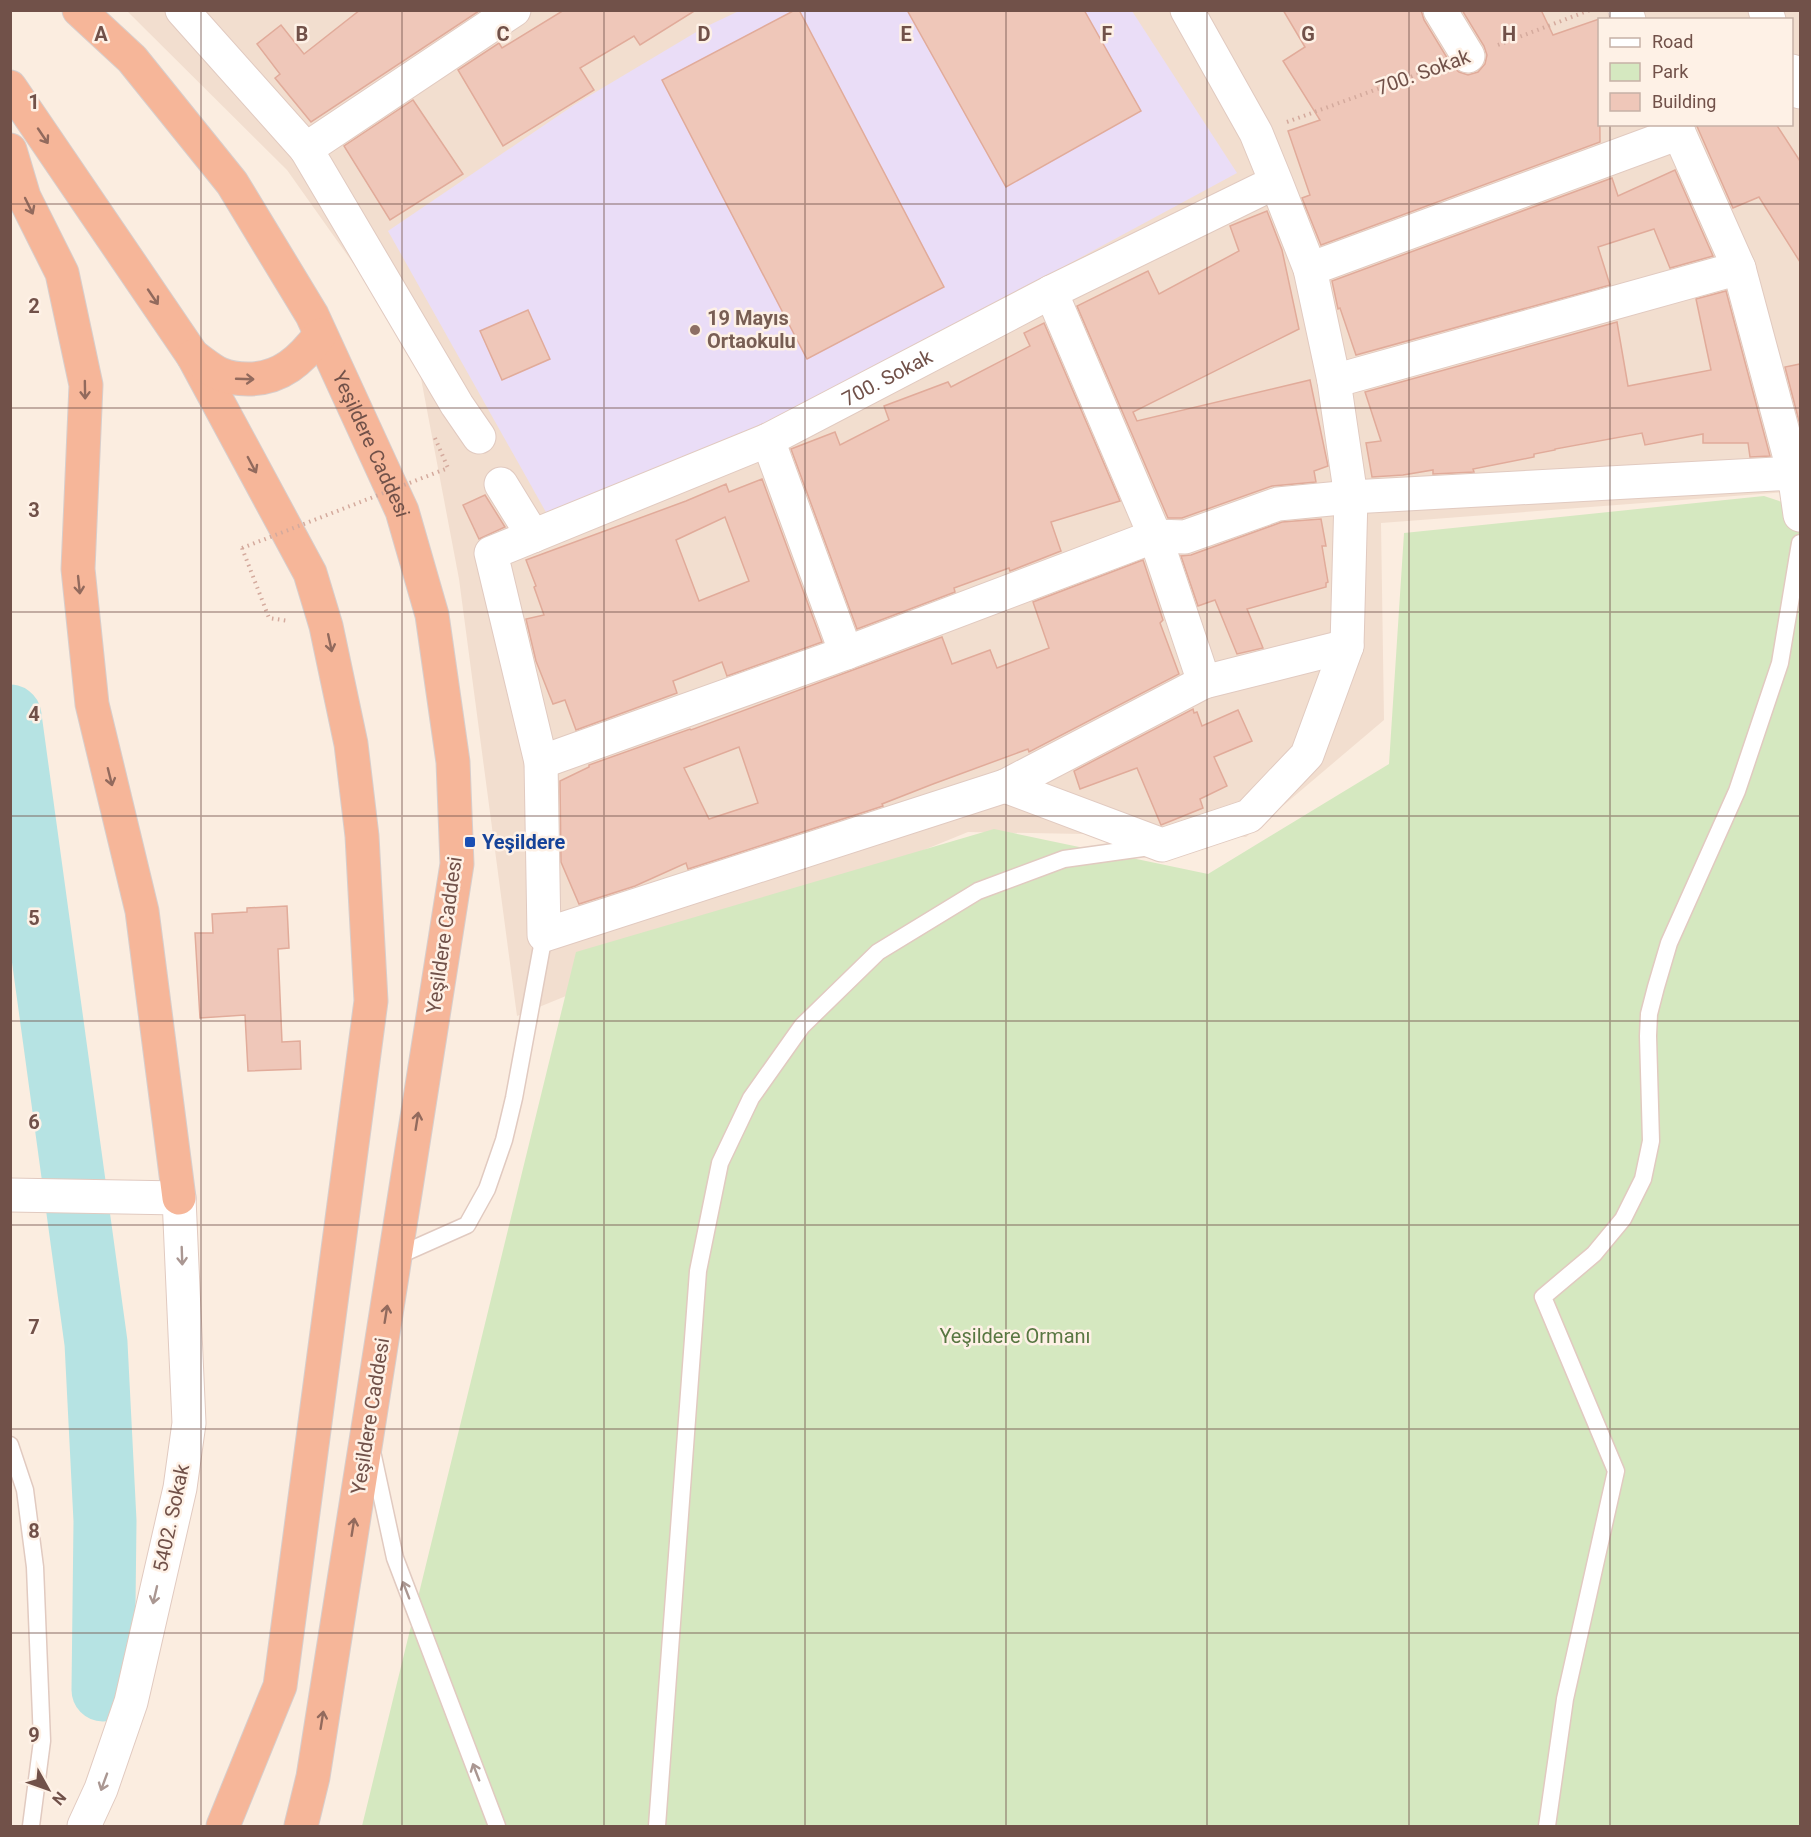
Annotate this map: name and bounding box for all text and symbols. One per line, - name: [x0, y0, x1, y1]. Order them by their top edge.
- legend: [1598, 18, 1793, 126]
- text: A: [94, 22, 108, 46]
- text: B: [296, 22, 308, 46]
- text: C: [496, 22, 510, 46]
- text: D: [698, 22, 711, 46]
- text: E: [900, 22, 912, 46]
- text: F: [1102, 22, 1113, 46]
- text: G: [1301, 22, 1315, 46]
- text: H: [1502, 22, 1516, 46]
- text: Road: [1652, 31, 1693, 52]
- street label: 700. Sokak: [1373, 44, 1474, 100]
- text: Park: [1652, 61, 1689, 82]
- text: 1: [28, 90, 40, 114]
- text: Building: [1652, 91, 1716, 112]
- one-way arrow: [37, 127, 49, 143]
- one-way arrow: [23, 196, 35, 214]
- one-way arrow: [147, 288, 159, 305]
- text: 2: [28, 294, 40, 318]
- place label: 19 Mayıs Ortaokulu: [707, 306, 796, 353]
- marker: 19 Mayıs Ortaokulu: [688, 323, 702, 337]
- street label: 700. Sokak: [838, 344, 937, 411]
- street label: Yeşildere Caddesi: [327, 367, 415, 520]
- one-way arrow: [235, 373, 255, 384]
- one-way arrow: [80, 380, 91, 400]
- one-way arrow: [246, 456, 258, 473]
- text: 3: [28, 498, 40, 522]
- one-way arrow: [74, 574, 85, 594]
- one-way arrow: [324, 633, 336, 652]
- text: 4: [28, 702, 40, 726]
- one-way arrow: [104, 767, 116, 786]
- place label: Yeşildere: [482, 830, 566, 854]
- marker: Yeşildere: [463, 835, 477, 849]
- street label: Yeşildere Caddesi: [421, 855, 467, 1015]
- text: 5: [28, 906, 40, 930]
- text: 6: [28, 1110, 40, 1134]
- one-way arrow: [411, 1112, 422, 1131]
- one-way arrow: [176, 1246, 187, 1266]
- one-way arrow: [381, 1304, 392, 1324]
- text: 7: [28, 1315, 40, 1339]
- park label: Yeşildere Ormanı: [939, 1324, 1091, 1348]
- street label: Yeşildere Caddesi: [346, 1336, 394, 1496]
- street label: 5402. Sokak: [148, 1461, 194, 1574]
- one-way arrow: [347, 1518, 358, 1537]
- text: 8: [28, 1519, 40, 1543]
- one-way arrow: [400, 1581, 411, 1600]
- one-way arrow: [149, 1585, 161, 1604]
- one-way arrow: [317, 1710, 328, 1730]
- text: 9: [28, 1723, 40, 1747]
- north arrow: [18, 1759, 78, 1819]
- one-way arrow: [470, 1763, 481, 1782]
- one-way arrow: [97, 1773, 108, 1791]
- text: N: [48, 1788, 70, 1809]

